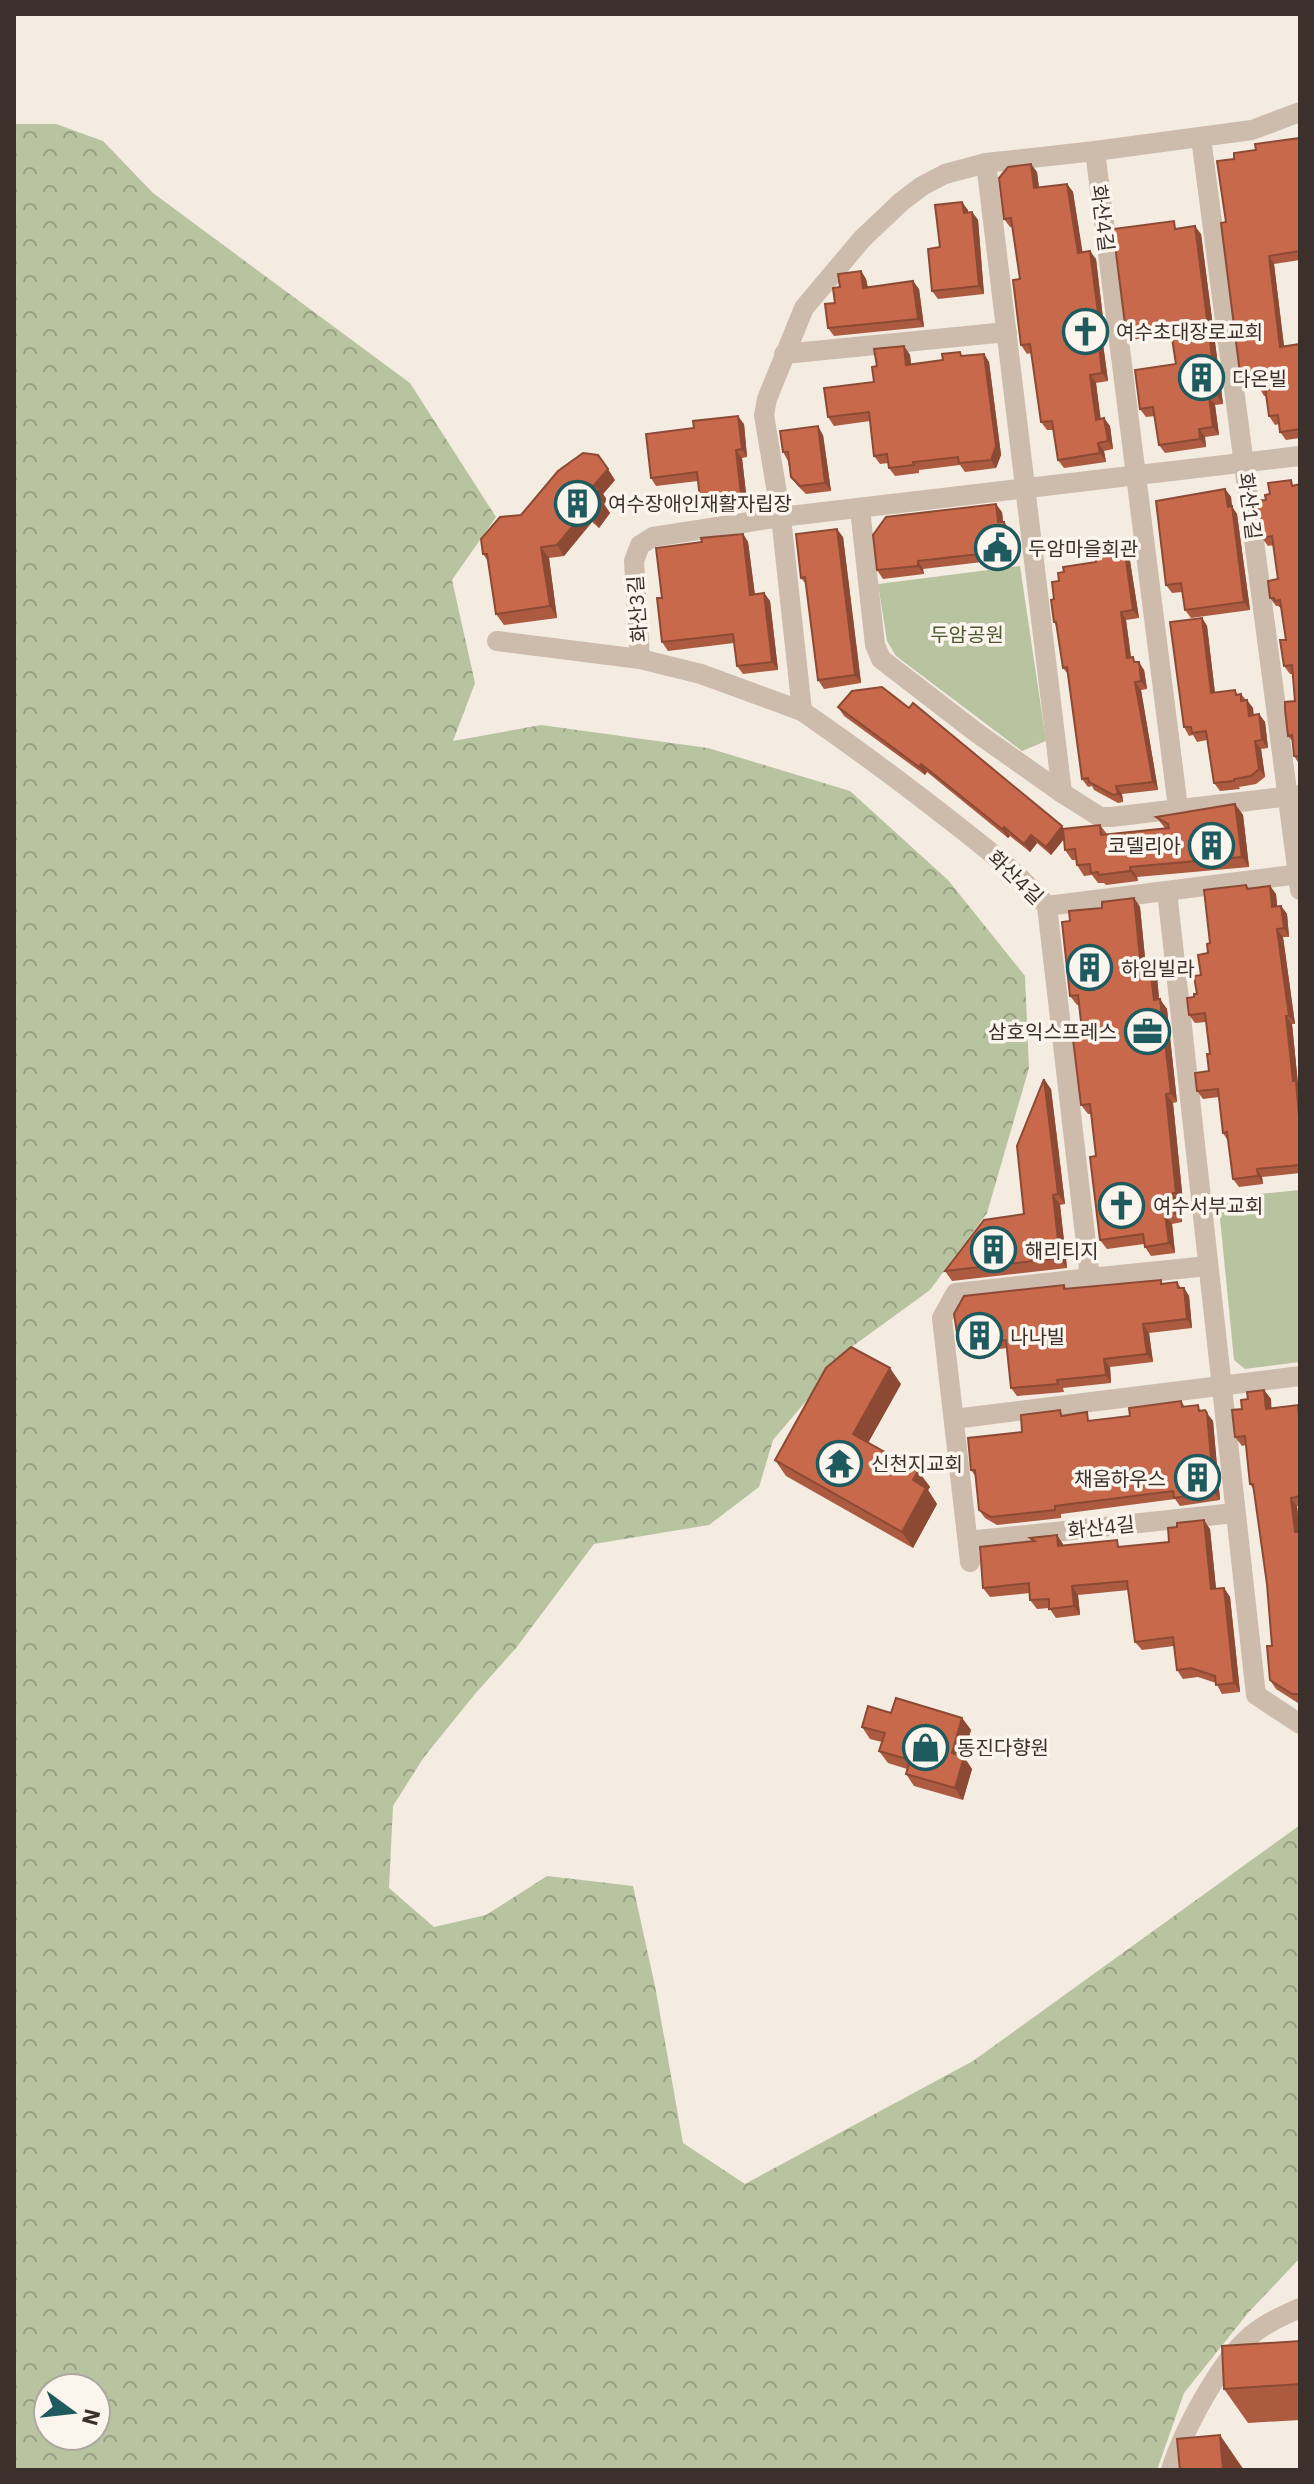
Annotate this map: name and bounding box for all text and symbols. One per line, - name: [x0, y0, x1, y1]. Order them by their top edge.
- street label: 화산4길: [1086, 183, 1120, 253]
- church icon: 여수초대장로교회: [1061, 307, 1109, 355]
- place label: 여수초대장로교회: [1116, 318, 1263, 345]
- building icon: 다온빌: [1177, 354, 1225, 402]
- place label: 다온빌: [1232, 365, 1287, 392]
- street label: 화산1길: [1233, 471, 1267, 541]
- building icon: 여수장애인재활자립장: [553, 479, 601, 527]
- place label: 여수장애인재활자립장: [608, 490, 792, 517]
- public building icon: 두암마을회관: [973, 524, 1021, 572]
- place label: 두암마을회관: [1028, 535, 1138, 562]
- street label: 화산3길: [621, 575, 653, 643]
- park label: 두암공원: [930, 621, 1004, 648]
- building icon: 코델리아: [1188, 821, 1236, 869]
- place label: 코델리아: [1107, 832, 1181, 859]
- street label: 화산4길: [982, 844, 1050, 910]
- building icon: 하임빌라: [1066, 944, 1114, 992]
- place label: 하임빌라: [1121, 955, 1195, 982]
- office icon: 삼호익스프레스: [1124, 1007, 1172, 1055]
- place label: 삼호익스프레스: [988, 1018, 1117, 1045]
- church icon: 여수서부교회: [1098, 1181, 1146, 1229]
- place label: 여수서부교회: [1153, 1192, 1263, 1219]
- building icon: 해리티지: [970, 1226, 1018, 1274]
- place label: 해리티지: [1025, 1237, 1099, 1264]
- building icon: 나나빌: [955, 1312, 1003, 1360]
- place label: 나나빌: [1010, 1323, 1065, 1350]
- temple icon: 신천지교회: [816, 1439, 864, 1487]
- place label: 신천지교회: [871, 1450, 963, 1477]
- building icon: 채움하우스: [1173, 1454, 1221, 1502]
- place label: 채움하우스: [1074, 1465, 1166, 1492]
- street label: 화산4길: [1066, 1510, 1136, 1544]
- shop icon: 동진다향원: [902, 1723, 950, 1771]
- place label: 동진다향원: [957, 1734, 1049, 1761]
- north arrow: [32, 2372, 112, 2452]
- text: N: [76, 2406, 108, 2429]

